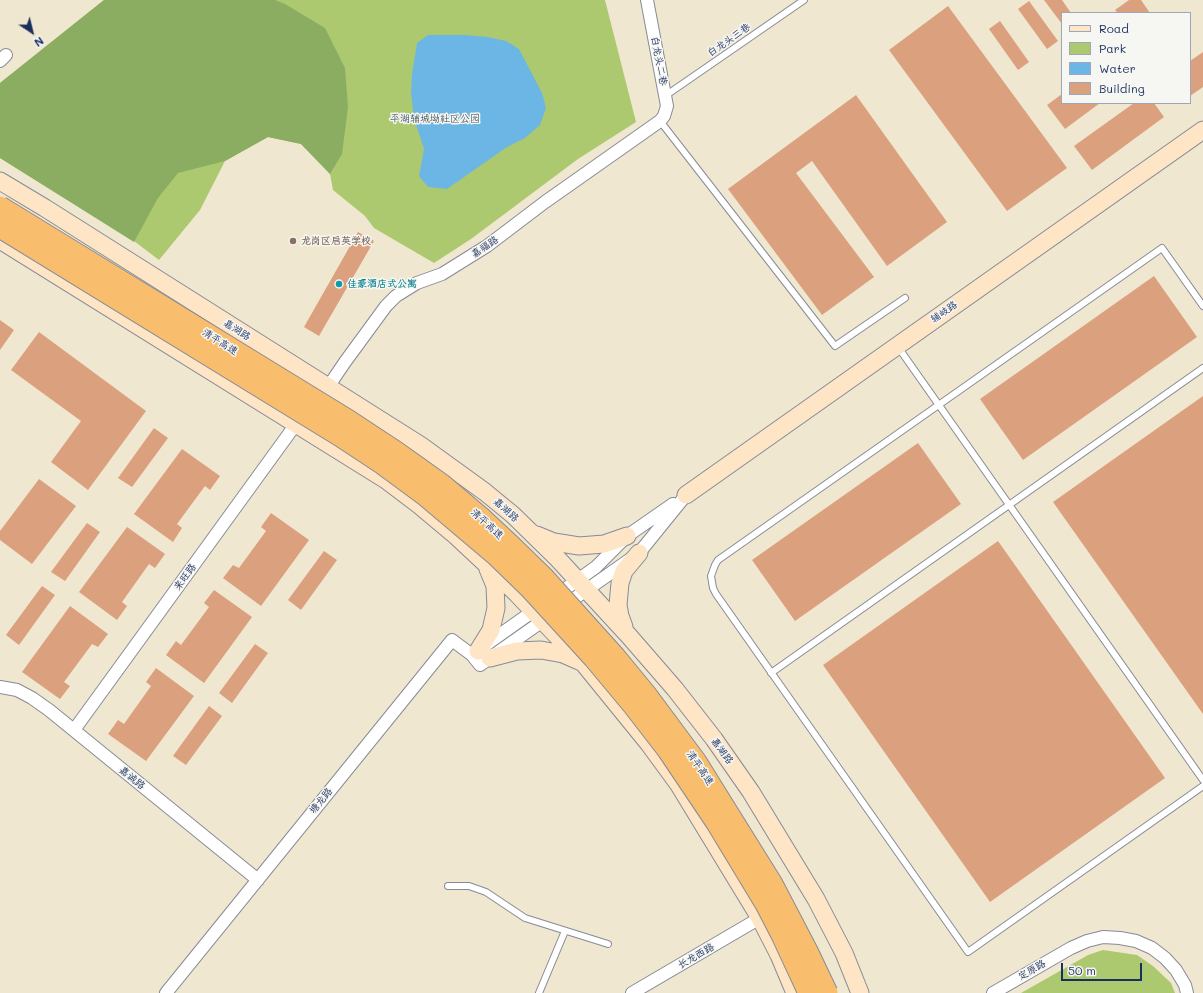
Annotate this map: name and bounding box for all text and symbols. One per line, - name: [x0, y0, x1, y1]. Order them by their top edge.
- north arrow: [12, 12, 52, 52]
- legend: [1061, 12, 1191, 104]
- text: Road: [1099, 20, 1129, 36]
- street label: 白龙头三巷: [705, 21, 753, 59]
- text: N: [31, 34, 47, 51]
- street label: 白龙头二巷: [648, 35, 670, 87]
- text: Park: [1099, 40, 1126, 56]
- text: Water: [1099, 60, 1136, 76]
- text: Building: [1099, 80, 1145, 96]
- park label: 平湖辅城坳社区公园: [390, 113, 480, 125]
- street label: 嘉福路: [469, 234, 501, 260]
- place label: 龙岗区启英学校: [301, 235, 371, 247]
- marker: 龙岗区启英学校: [288, 236, 298, 246]
- place label: 佳豪酒店式公寓: [347, 278, 417, 290]
- marker: 佳豪酒店式公寓: [334, 279, 344, 289]
- street label: 辅岐路: [928, 298, 960, 326]
- street label: 嘉湖路: [221, 317, 253, 343]
- street label: 清平高速: [200, 326, 240, 358]
- street label: 嘉湖路: [491, 496, 521, 524]
- street label: 清平高速: [468, 506, 506, 542]
- street label: 来旺路: [171, 561, 199, 593]
- street label: 嘉湖路: [708, 735, 736, 767]
- street label: 清平高速: [684, 748, 716, 788]
- street label: 嘉诚路: [117, 764, 147, 792]
- street label: 塘龙路: [307, 786, 335, 816]
- street label: 长龙西路: [676, 941, 716, 971]
- scale bar: [1063, 955, 1144, 981]
- street label: 定原路: [1016, 957, 1048, 983]
- text: 50 m: [1068, 962, 1096, 978]

